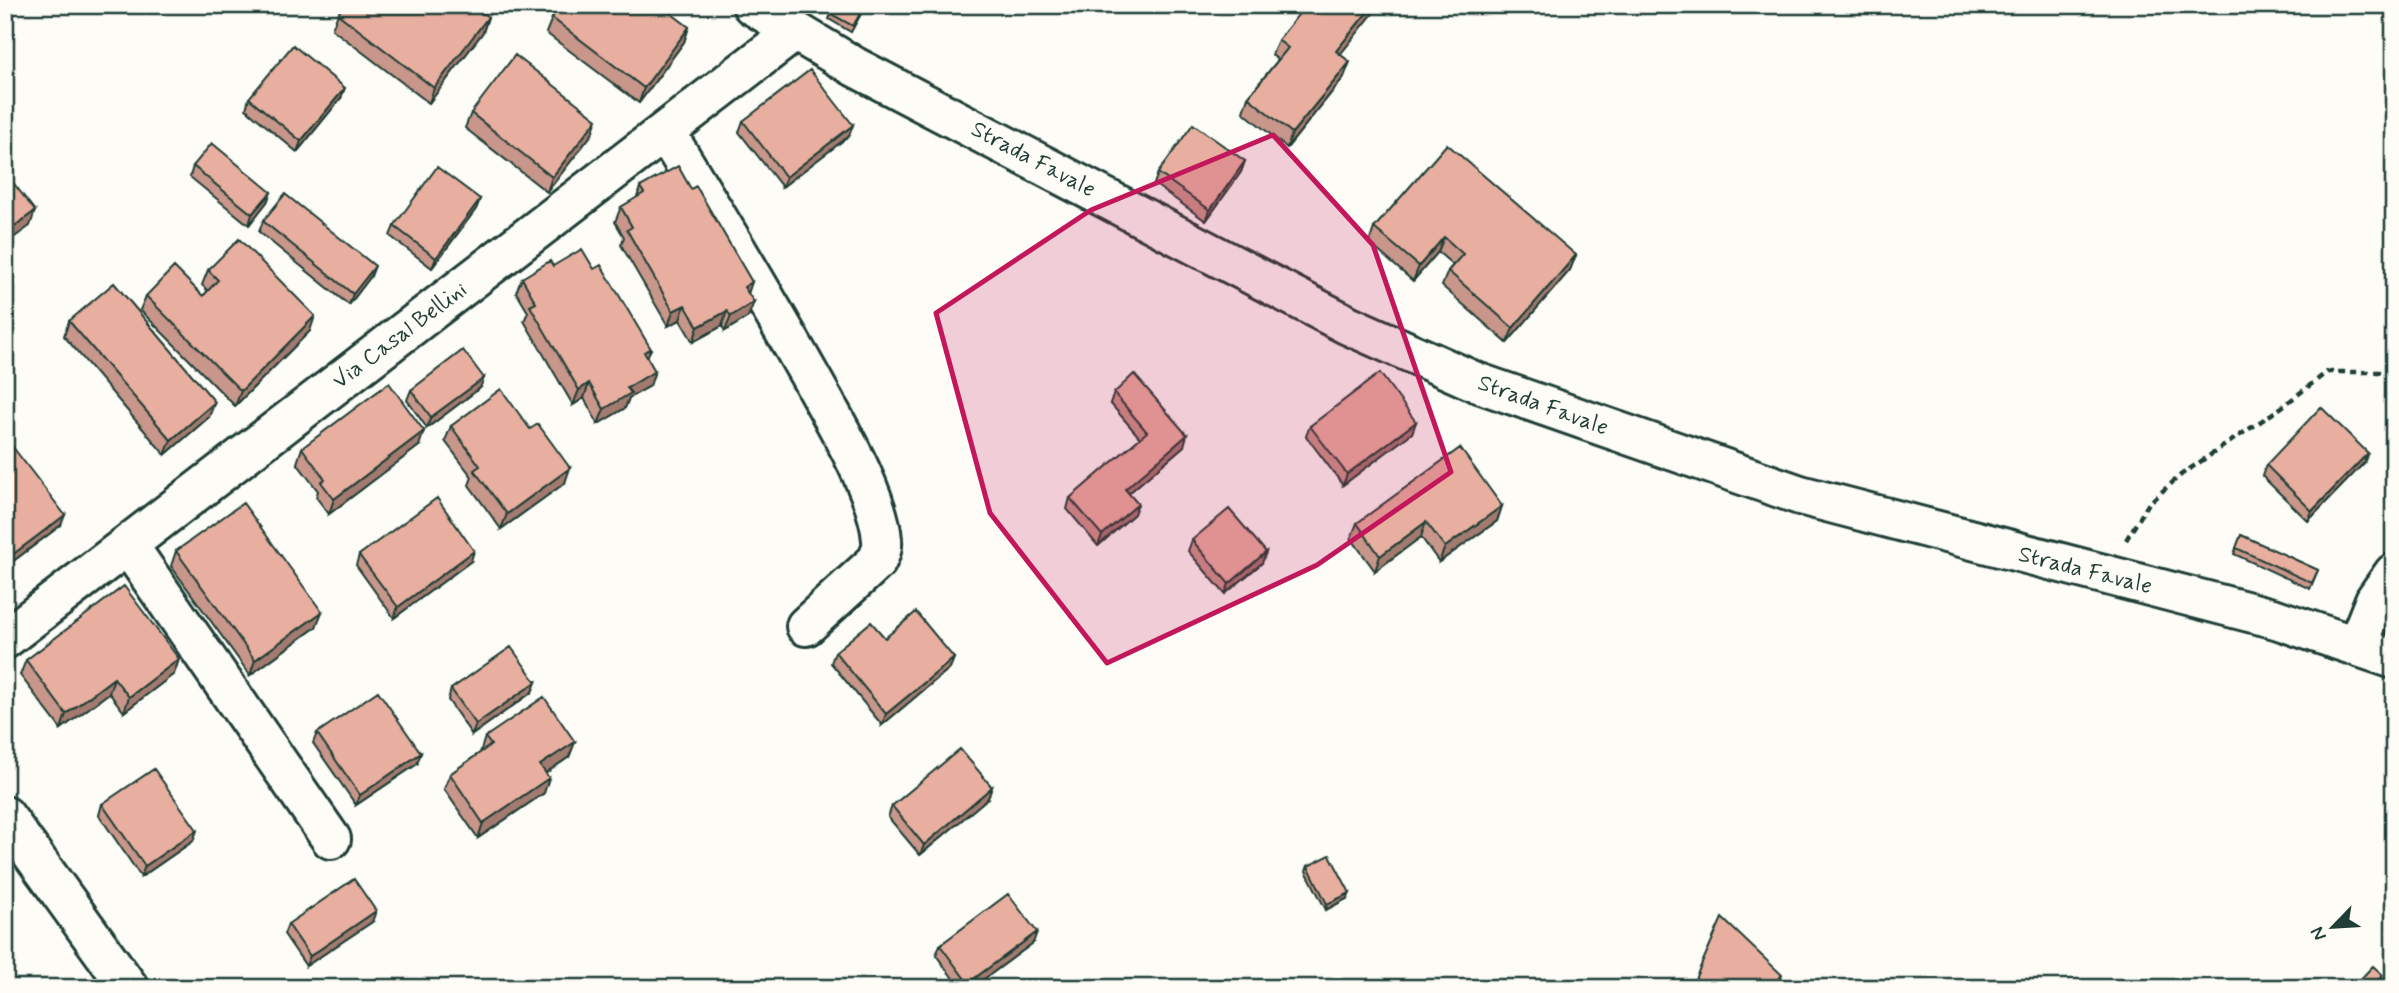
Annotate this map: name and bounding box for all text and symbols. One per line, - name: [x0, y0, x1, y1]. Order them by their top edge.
- street label: Strada Favale: [966, 115, 1100, 205]
- street label: Via Casal Bellini: [327, 275, 473, 397]
- street label: Strada Favale: [1474, 368, 1612, 444]
- street label: Strada Favale: [2015, 540, 2155, 602]
- north arrow: [2298, 892, 2368, 962]
- text: N: [2305, 923, 2333, 945]

